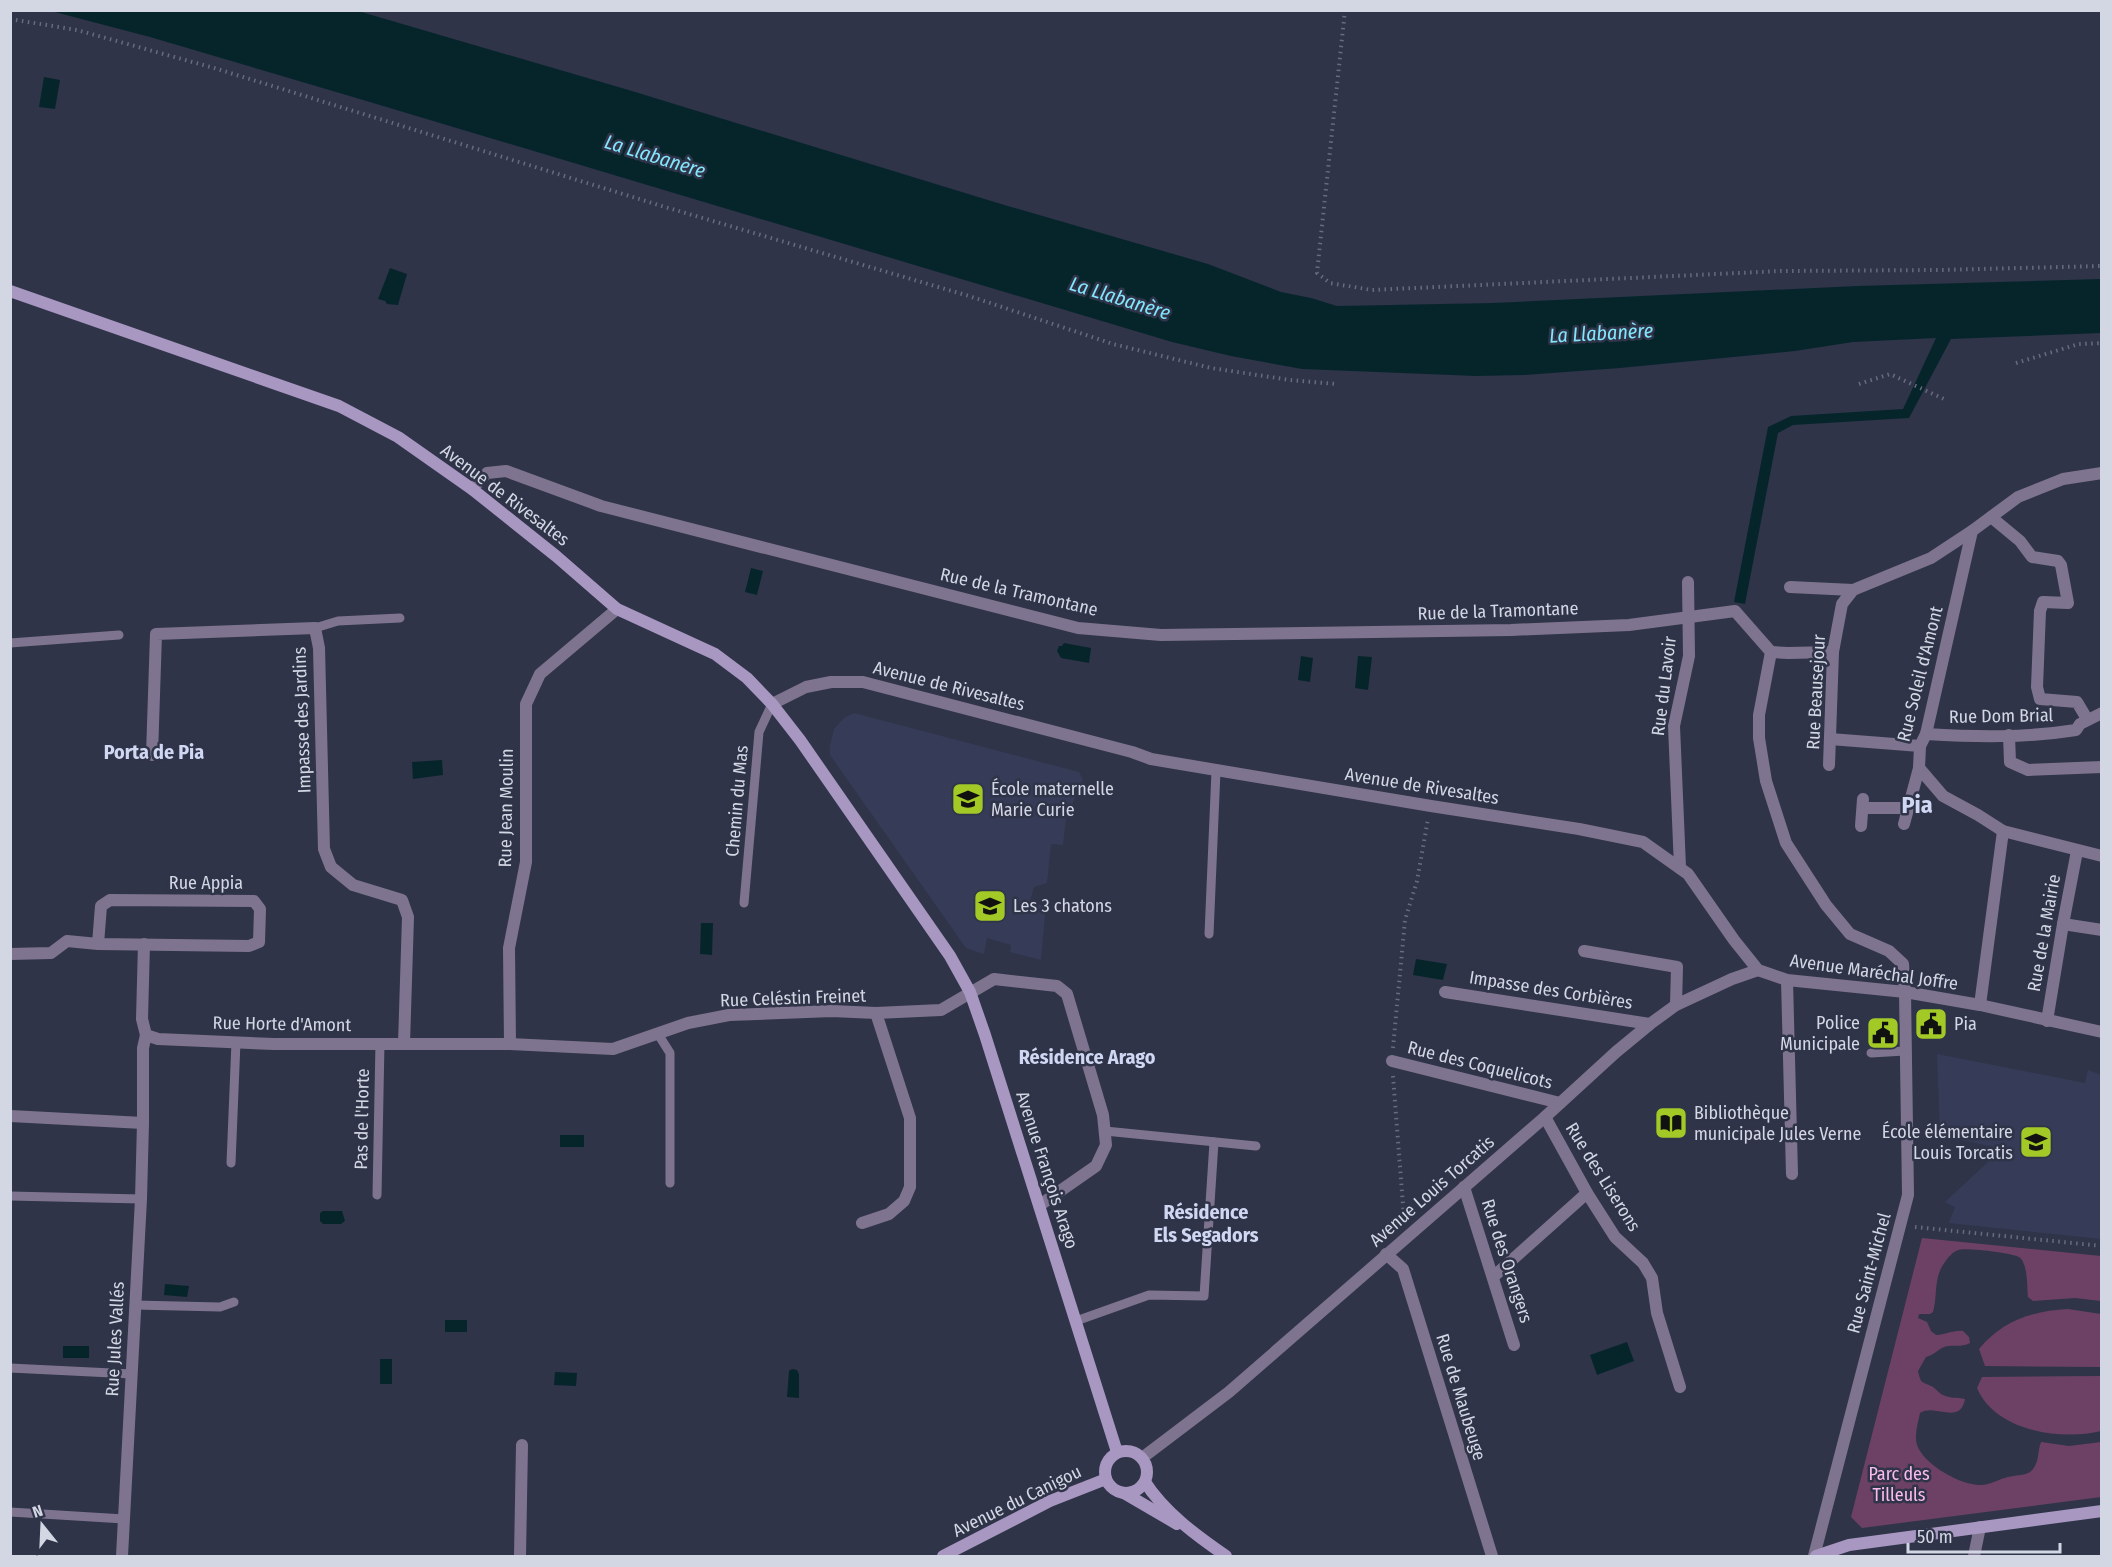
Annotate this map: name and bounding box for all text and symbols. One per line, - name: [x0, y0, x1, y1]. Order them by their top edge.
- water label: La Llabanère: [602, 129, 709, 183]
- water label: La Llabanère: [1067, 271, 1174, 325]
- water label: La Llabanère: [1548, 318, 1654, 348]
- street label: Avenue de Rivesaltes: [436, 439, 574, 551]
- street label: Rue de la Tramontane: [938, 563, 1100, 621]
- street label: Rue de la Tramontane: [1417, 597, 1579, 625]
- street label: Rue Soleil d'Amont: [1893, 604, 1947, 744]
- street label: Rue Beausejour: [1802, 633, 1830, 750]
- street label: Rue du Lavoir: [1647, 634, 1681, 737]
- street label: Impasse des Jardins: [288, 646, 316, 793]
- street label: Avenue de Rivesaltes: [871, 657, 1027, 716]
- street label: Rue Dom Brial: [1949, 704, 2054, 728]
- district label: Porta de Pia: [104, 740, 204, 764]
- street label: Chemin du Mas: [721, 744, 753, 858]
- street label: Rue Jean Moulin: [494, 748, 518, 868]
- street label: Avenue de Rivesaltes: [1344, 763, 1501, 809]
- place label: École maternelle Marie Curie: [991, 777, 1114, 821]
- school or university icon: École maternelle Marie Curie: [950, 781, 986, 817]
- district label: Pia: [1901, 791, 1933, 819]
- street label: Rue Appia: [169, 872, 243, 894]
- street label: Rue de la Mairie: [2023, 873, 2065, 993]
- school or university icon: Les 3 chatons: [972, 888, 1008, 924]
- place label: Les 3 chatons: [1013, 895, 1112, 917]
- street label: Avenue Maréchal Joffre: [1789, 949, 1960, 995]
- street label: Impasse des Corbières: [1468, 966, 1635, 1014]
- street label: Rue Celéstin Freinet: [720, 984, 867, 1012]
- public building icon: Pia: [1913, 1006, 1949, 1042]
- street label: Rue Horte d'Amont: [212, 1012, 352, 1036]
- place label: Police Municipale: [1780, 1012, 1860, 1055]
- place label: Pia: [1954, 1013, 1977, 1035]
- public building icon: Police Municipale: [1865, 1015, 1901, 1051]
- street label: Rue des Coquelicots: [1405, 1036, 1555, 1094]
- district label: Résidence Arago: [1019, 1045, 1156, 1069]
- street label: Pas de l'Horte: [350, 1068, 374, 1170]
- street label: Avenue François Arago: [1011, 1088, 1083, 1252]
- place label: Bibliothèque municipale Jules Verne: [1694, 1102, 1862, 1145]
- library icon: Bibliothèque municipale Jules Verne: [1653, 1105, 1689, 1141]
- street label: Rue des Liserons: [1561, 1118, 1645, 1236]
- place label: École élémentaire Louis Torcatis: [1882, 1120, 2013, 1164]
- school or university icon: École élémentaire Louis Torcatis: [2018, 1124, 2054, 1160]
- street label: Avenue Louis Torcatis: [1365, 1131, 1499, 1251]
- street label: Rue des Orangers: [1477, 1196, 1537, 1326]
- district label: Résidence Els Segadors: [1153, 1200, 1259, 1247]
- street label: Rue Saint-Michel: [1842, 1210, 1896, 1336]
- street label: Rue Jules Vallés: [101, 1281, 129, 1397]
- street label: Rue de Maubeuge: [1431, 1331, 1491, 1463]
- street label: Avenue du Canigou: [949, 1460, 1085, 1542]
- park label: Parc des Tilleuls: [1868, 1463, 1930, 1506]
- north arrow: [12, 1495, 72, 1555]
- text: N: [30, 1501, 45, 1522]
- scale bar: [1908, 1516, 2060, 1554]
- text: 50 m: [1917, 1526, 1953, 1548]

